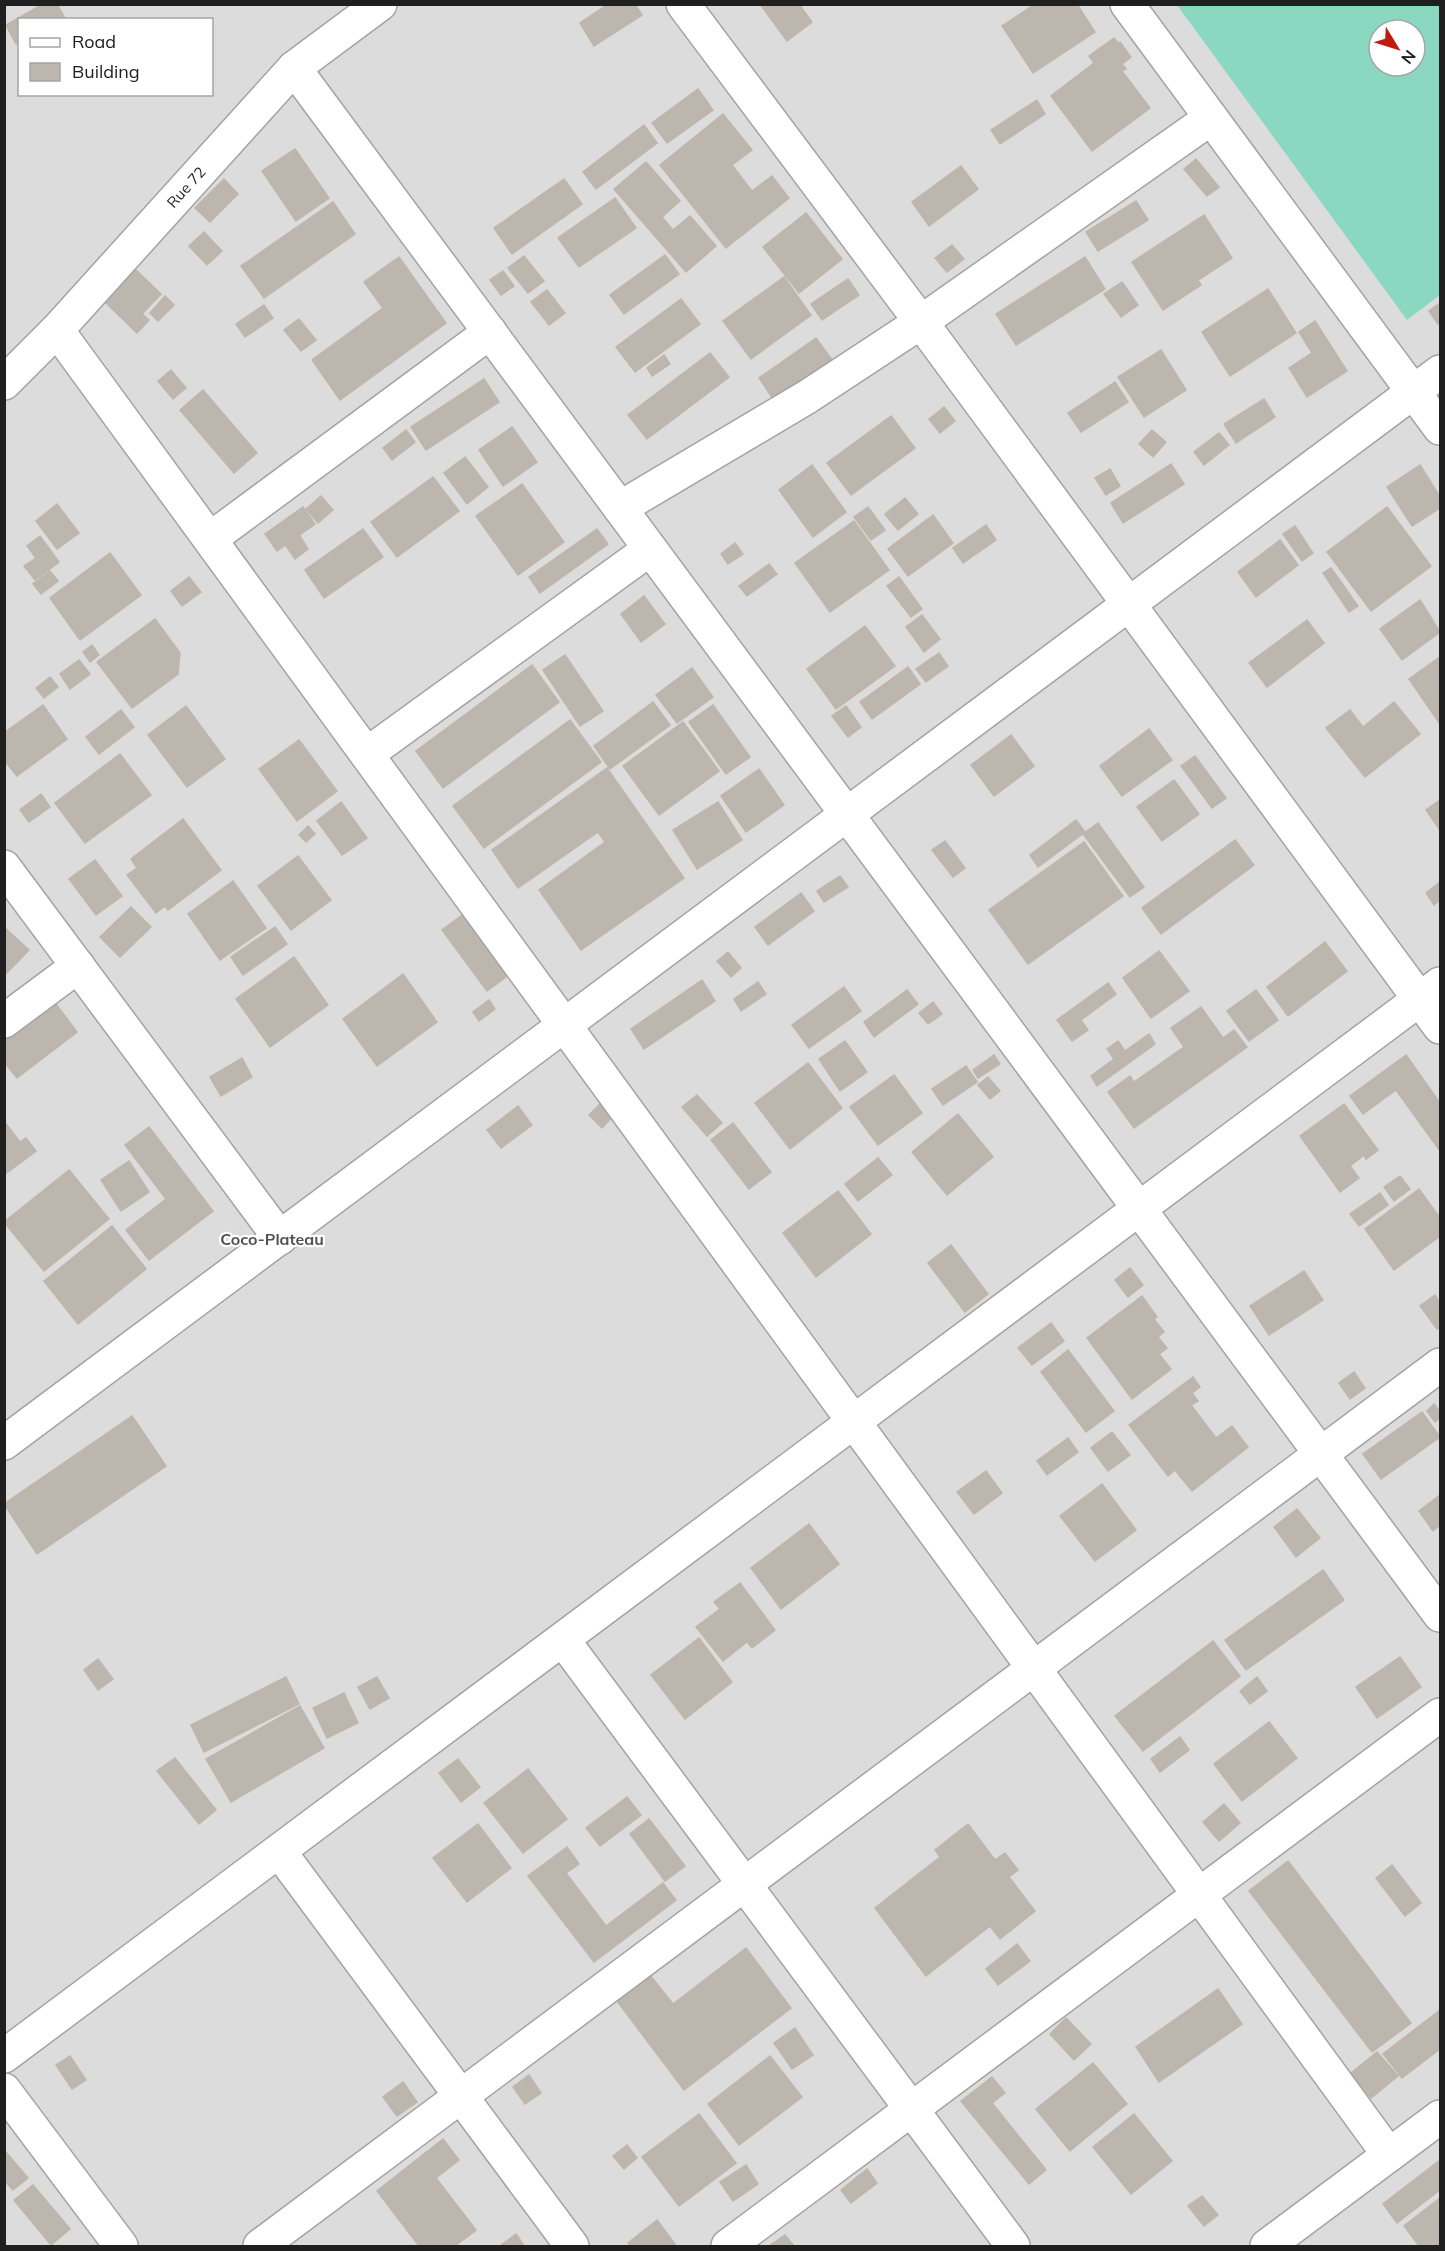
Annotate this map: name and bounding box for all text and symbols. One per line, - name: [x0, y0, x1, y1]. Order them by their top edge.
- legend: [18, 18, 213, 96]
- north arrow: [1367, 18, 1427, 78]
- text: Road: [72, 30, 116, 53]
- text: N: [1397, 46, 1420, 68]
- text: Building: [72, 60, 140, 83]
- street label: Rue 72: [163, 162, 209, 212]
- district label: Coco-Plateau: [220, 1229, 324, 1249]

